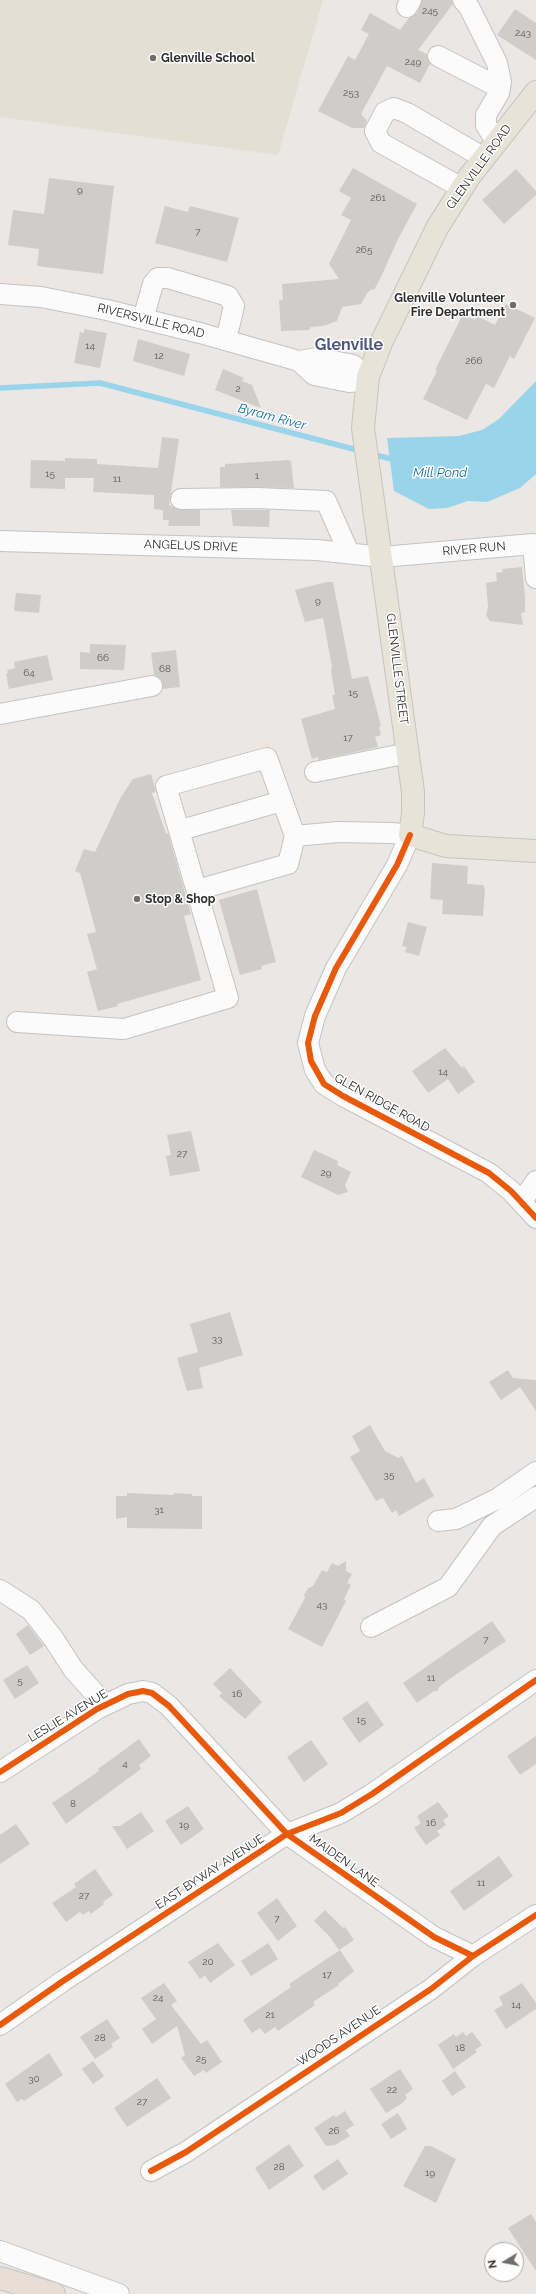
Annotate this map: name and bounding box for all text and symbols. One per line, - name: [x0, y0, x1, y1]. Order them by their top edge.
- house number: 245: [422, 5, 438, 17]
- house number: 243: [515, 27, 531, 39]
- place label: Glenville School: [161, 51, 255, 65]
- marker: Glenville School: [148, 53, 158, 63]
- house number: 249: [405, 56, 421, 68]
- house number: 253: [343, 87, 359, 99]
- street label: GLENVILLE ROAD: [444, 122, 514, 212]
- house number: 9: [77, 184, 83, 196]
- house number: 261: [370, 192, 386, 204]
- house number: 7: [195, 226, 201, 238]
- house number: 265: [356, 244, 372, 256]
- place label: Glenville Volunteer Fire Department: [394, 291, 505, 319]
- marker: Glenville Volunteer Fire Department: [508, 300, 518, 310]
- street label: RIVERSVILLE ROAD: [96, 301, 206, 341]
- district label: Glenville: [315, 335, 383, 355]
- house number: 14: [85, 340, 95, 352]
- house number: 12: [154, 350, 164, 362]
- house number: 266: [465, 355, 483, 367]
- house number: 2: [235, 383, 241, 395]
- water label: Byram River: [236, 400, 308, 434]
- water label: Mill Pond: [413, 465, 467, 481]
- house number: 15: [45, 468, 55, 480]
- house number: 1: [255, 470, 259, 482]
- house number: 11: [113, 473, 121, 485]
- street label: ANGELUS DRIVE: [144, 537, 238, 555]
- street label: RIVER RUN: [442, 539, 506, 559]
- house number: 9: [315, 595, 321, 607]
- street label: GLENVILLE STREET: [383, 613, 411, 725]
- house number: 66: [97, 652, 109, 664]
- house number: 68: [159, 663, 171, 675]
- house number: 64: [23, 667, 35, 679]
- house number: 15: [348, 687, 358, 699]
- house number: 17: [343, 732, 353, 744]
- place label: Stop & Shop: [145, 892, 215, 906]
- marker: Stop & Shop: [132, 894, 142, 904]
- house number: 14: [438, 1066, 448, 1078]
- street label: GLEN RIDGE ROAD: [332, 1071, 432, 1135]
- house number: 27: [177, 1148, 187, 1160]
- house number: 29: [320, 1167, 332, 1179]
- house number: 33: [212, 1333, 222, 1345]
- house number: 35: [384, 1469, 394, 1481]
- house number: 31: [154, 1504, 164, 1516]
- house number: 43: [317, 1599, 327, 1611]
- house number: 7: [483, 1634, 489, 1646]
- house number: 11: [427, 1672, 435, 1684]
- house number: 5: [17, 1675, 23, 1687]
- street label: LESLIE AVENUE: [26, 1687, 110, 1745]
- house number: 16: [232, 1688, 242, 1700]
- house number: 15: [356, 1714, 366, 1726]
- house number: 4: [122, 1758, 128, 1770]
- house number: 8: [70, 1798, 76, 1810]
- house number: 16: [426, 1817, 436, 1829]
- house number: 19: [179, 1819, 189, 1831]
- street label: EAST BYWAY AVENUE: [153, 1831, 267, 1913]
- street label: MAIDEN LANE: [306, 1832, 382, 1890]
- house number: 11: [477, 1877, 485, 1889]
- house number: 27: [79, 1890, 89, 1902]
- house number: 7: [274, 1913, 280, 1925]
- house number: 20: [202, 1956, 214, 1968]
- house number: 17: [322, 1969, 332, 1981]
- house number: 24: [153, 1992, 163, 2004]
- house number: 14: [511, 1999, 521, 2011]
- street label: WOODS AVENUE: [294, 2003, 384, 2069]
- house number: 21: [265, 2009, 275, 2021]
- house number: 28: [94, 2032, 106, 2044]
- house number: 18: [455, 2042, 465, 2054]
- house number: 25: [196, 2053, 206, 2065]
- house number: 30: [28, 2073, 40, 2085]
- house number: 22: [387, 2084, 397, 2096]
- house number: 27: [137, 2096, 147, 2108]
- house number: 26: [328, 2125, 340, 2137]
- house number: 28: [273, 2161, 285, 2173]
- house number: 19: [425, 2167, 435, 2179]
- north arrow: [484, 2242, 524, 2282]
- text: N: [486, 2259, 500, 2269]

